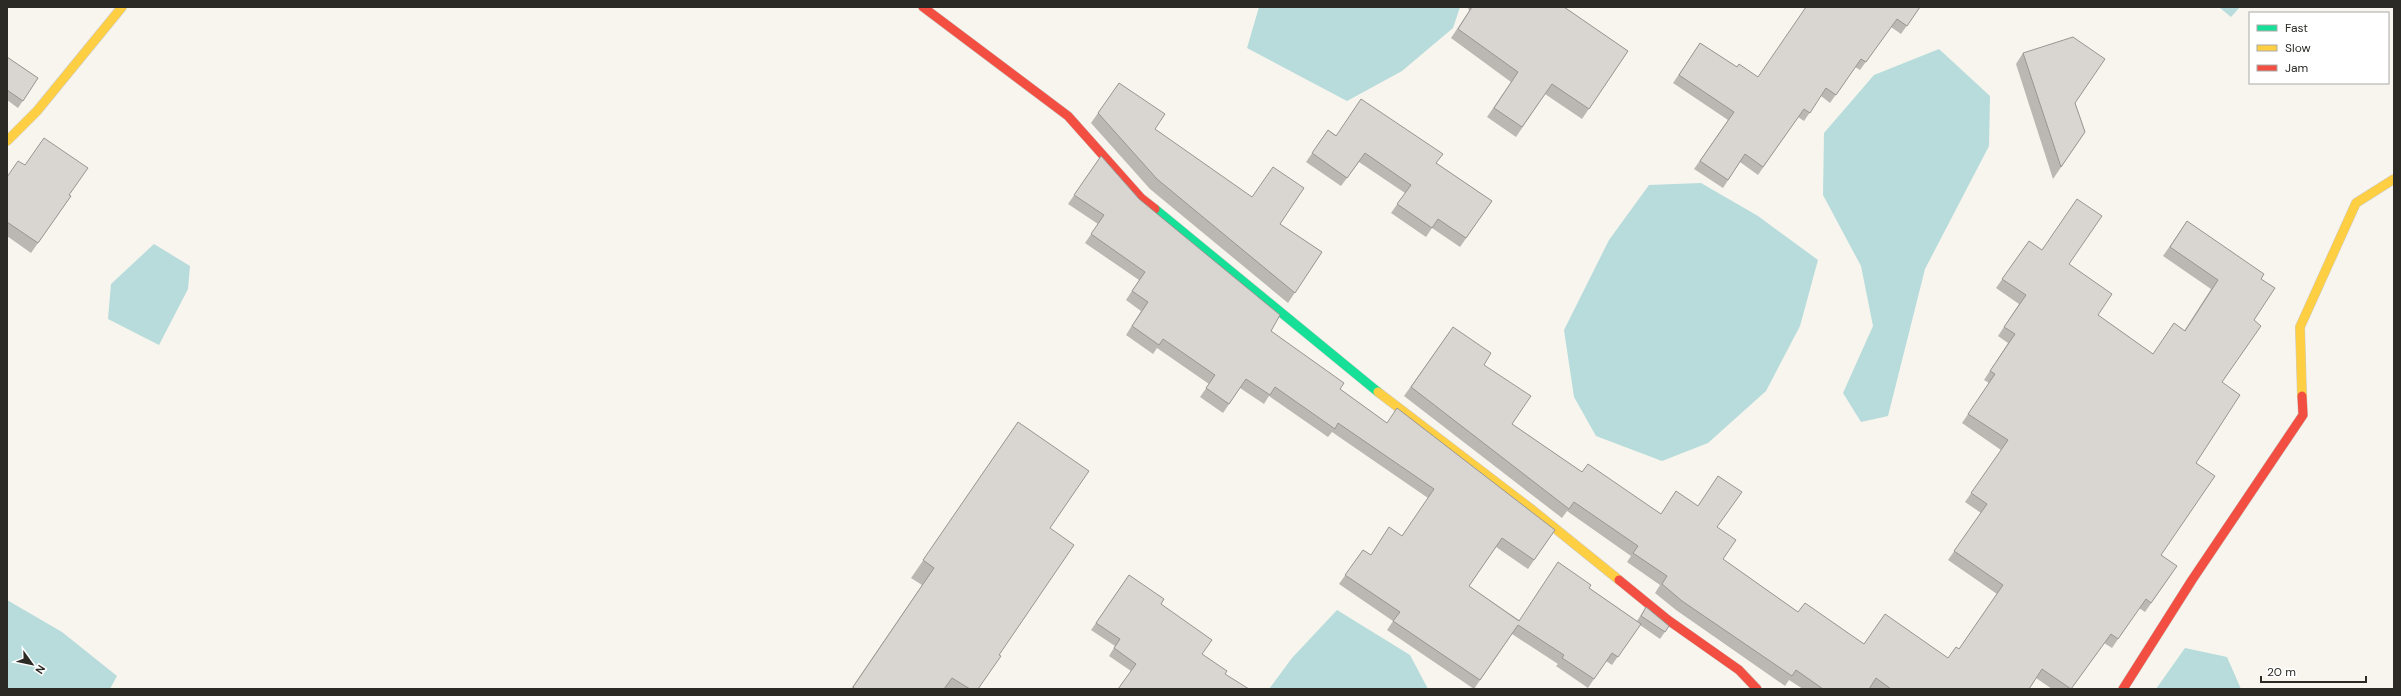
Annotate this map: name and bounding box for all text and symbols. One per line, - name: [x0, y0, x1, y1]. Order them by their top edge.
- legend: [2249, 12, 2389, 84]
- text: Fast: [2285, 20, 2308, 36]
- text: Slow: [2285, 40, 2311, 56]
- text: Jam: [2285, 60, 2308, 76]
- north arrow: [12, 644, 52, 684]
- scale bar: [2261, 658, 2366, 684]
- text: N: [32, 662, 48, 677]
- text: 20 m: [2267, 664, 2296, 680]

